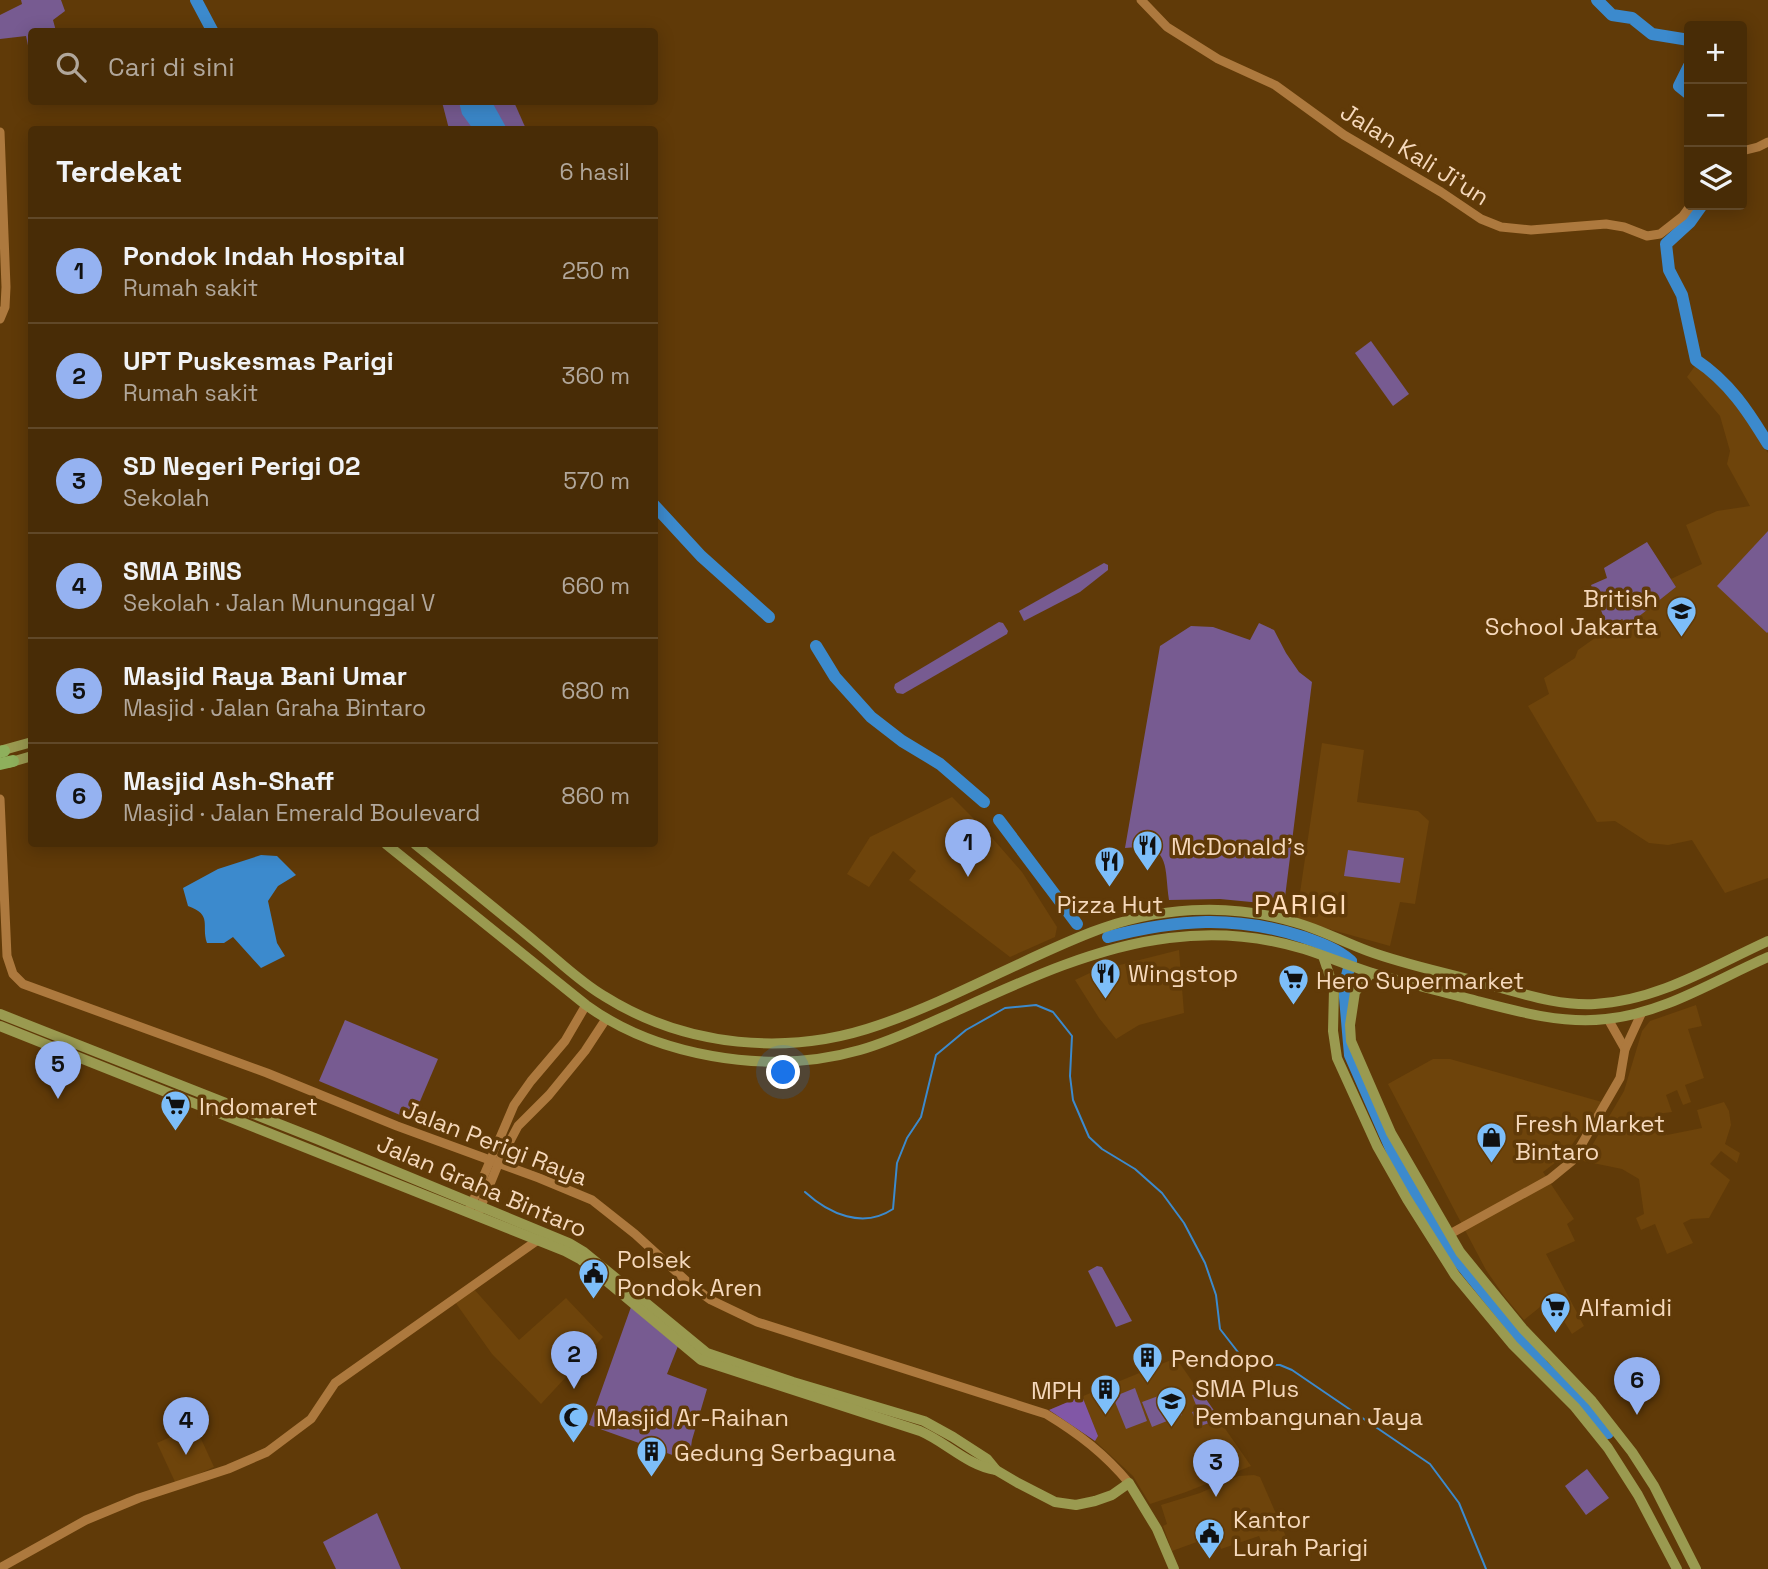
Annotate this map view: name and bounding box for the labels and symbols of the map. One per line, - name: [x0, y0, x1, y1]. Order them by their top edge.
- street label: Jalan Kali Ji'un: [1335, 96, 1495, 212]
- place label: British School Jakarta: [1485, 583, 1658, 642]
- school or university icon: British School Jakarta: [1664, 595, 1698, 639]
- pin: 1: [945, 819, 991, 877]
- restaurant icon: McDonald's: [1131, 829, 1165, 873]
- place label: McDonald's: [1171, 831, 1305, 862]
- restaurant icon: Pizza Hut: [1093, 845, 1127, 889]
- district label: PARIGI: [1254, 886, 1348, 922]
- place label: Pizza Hut: [1057, 889, 1163, 920]
- restaurant icon: Wingstop: [1088, 956, 1122, 1000]
- place label: Wingstop: [1128, 958, 1238, 989]
- supermarket icon: Hero Supermarket: [1276, 963, 1310, 1007]
- place label: Hero Supermarket: [1316, 965, 1524, 996]
- pin: 5: [35, 1041, 81, 1099]
- your location: [766, 1055, 800, 1089]
- supermarket icon: Indomaret: [159, 1089, 193, 1133]
- place label: Indomaret: [199, 1091, 318, 1122]
- street label: Jalan Perigi Raya: [398, 1093, 592, 1193]
- place label: Fresh Market Bintaro: [1515, 1108, 1665, 1167]
- shop icon: Fresh Market Bintaro: [1475, 1120, 1509, 1164]
- street label: Jalan Graha Bintaro: [372, 1128, 592, 1244]
- place label: Polsek Pondok Aren: [617, 1244, 762, 1303]
- public building icon: Polsek Pondok Aren: [577, 1256, 611, 1300]
- supermarket icon: Alfamidi: [1539, 1290, 1573, 1334]
- place label: Alfamidi: [1579, 1292, 1672, 1323]
- pin: 2: [551, 1331, 597, 1389]
- building icon: Pendopo: [1131, 1341, 1165, 1385]
- place label: Pendopo: [1171, 1343, 1275, 1374]
- pin: 6: [1614, 1357, 1660, 1415]
- building icon: MPH: [1088, 1373, 1122, 1417]
- place label: SMA Plus Pembangunan Jaya: [1195, 1373, 1423, 1432]
- place label: MPH: [1031, 1375, 1082, 1406]
- school or university icon: SMA Plus Pembangunan Jaya: [1155, 1385, 1189, 1429]
- pin: 4: [163, 1397, 209, 1455]
- mosque icon: Masjid Ar-Raihan: [556, 1400, 590, 1444]
- place label: Masjid Ar-Raihan: [596, 1402, 789, 1433]
- building icon: Gedung Serbaguna: [634, 1435, 668, 1479]
- place label: Gedung Serbaguna: [674, 1437, 896, 1468]
- pin: 3: [1193, 1439, 1239, 1497]
- place label: Kantor Lurah Parigi: [1233, 1504, 1368, 1563]
- public building icon: Kantor Lurah Parigi: [1193, 1516, 1227, 1560]

